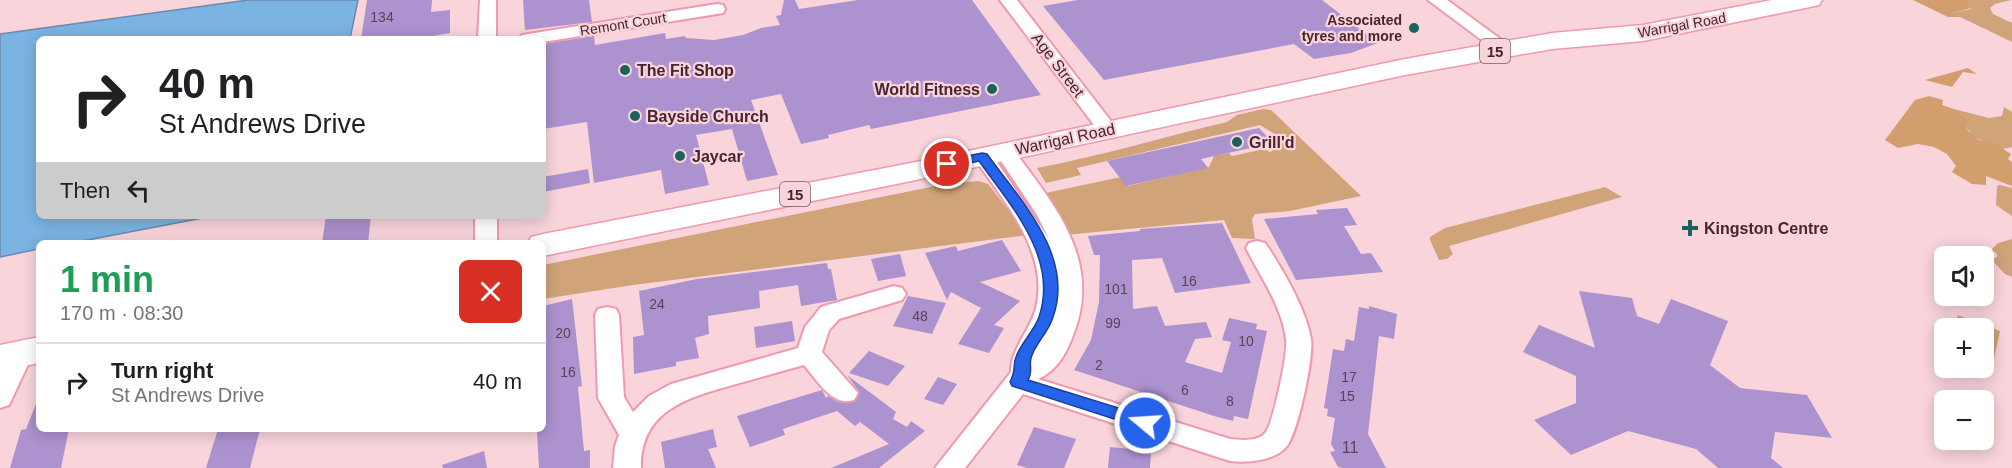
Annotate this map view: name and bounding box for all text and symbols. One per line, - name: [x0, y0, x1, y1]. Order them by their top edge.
- house number: 134: [370, 9, 394, 25]
- street label: Remont Court: [579, 9, 667, 39]
- street label: Warrigal Road: [1637, 9, 1727, 41]
- place label: Associated tyres and more: [1302, 12, 1402, 44]
- marker: Associated tyres and more: [1407, 21, 1421, 35]
- street label: Age Street: [1028, 30, 1088, 101]
- road number: 15: [1480, 39, 1510, 63]
- icon: right: [60, 60, 138, 138]
- text: 40 m: [159, 60, 255, 107]
- place label: The Fit Shop: [637, 62, 734, 79]
- marker: The Fit Shop: [618, 63, 632, 77]
- place label: World Fitness: [875, 81, 980, 98]
- marker: World Fitness: [985, 82, 999, 96]
- place label: Bayside Church: [647, 108, 769, 125]
- text: St Andrews Drive: [159, 109, 366, 139]
- marker: Bayside Church: [628, 109, 642, 123]
- street label: Warrigal Road: [1014, 120, 1116, 158]
- place label: Grill'd: [1249, 134, 1295, 151]
- marker: Grill'd: [1230, 135, 1244, 149]
- pin: [921, 138, 972, 189]
- icon: arrive: [930, 147, 963, 180]
- place label: Jaycar: [692, 148, 743, 165]
- marker: Jaycar: [673, 149, 687, 163]
- icon: left: [122, 174, 155, 207]
- text: Then: [60, 178, 110, 203]
- road number: 15: [780, 182, 810, 206]
- marker: Kingston Centre: [1681, 219, 1699, 237]
- place label: Kingston Centre: [1704, 220, 1829, 237]
- map controls: [1934, 246, 1994, 450]
- button: sound: [1934, 246, 1994, 306]
- text: 1 min: [60, 259, 154, 300]
- button: close: [459, 260, 522, 323]
- house number: 16: [1181, 273, 1197, 289]
- house number: 101: [1104, 281, 1128, 297]
- house number: 24: [649, 296, 665, 312]
- text: 170 m · 08:30: [60, 302, 183, 324]
- house number: 48: [912, 308, 928, 324]
- house number: 99: [1105, 315, 1121, 331]
- button: +: [1934, 318, 1994, 378]
- house number: 20: [555, 325, 571, 341]
- house number: 10: [1238, 333, 1254, 349]
- house number: 2: [1095, 357, 1103, 373]
- text: Turn right: [111, 358, 213, 383]
- house number: 16: [560, 364, 576, 380]
- icon: right: [60, 366, 93, 399]
- text: 40 m: [473, 369, 522, 394]
- house number: 17: [1341, 369, 1357, 385]
- house number: 6: [1181, 382, 1189, 398]
- text: St Andrews Drive: [111, 384, 264, 406]
- house number: 15: [1339, 388, 1355, 404]
- button: −: [1934, 390, 1994, 450]
- position arrow: [1113, 391, 1177, 455]
- house number: 8: [1226, 393, 1234, 409]
- house number: 11: [1342, 439, 1358, 456]

